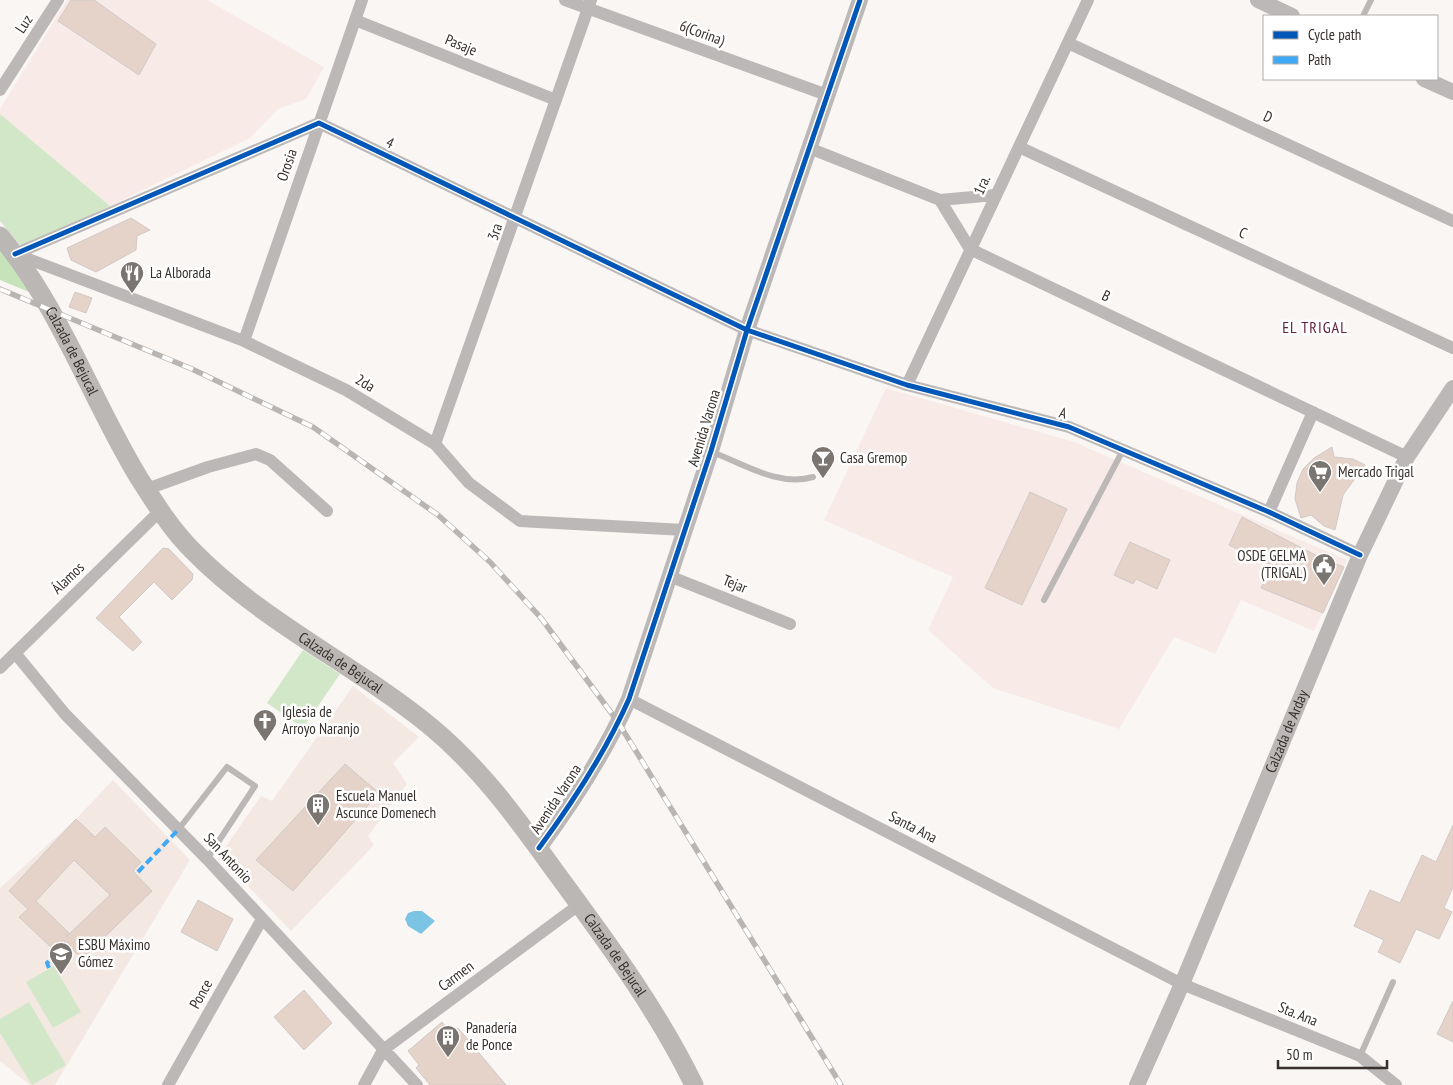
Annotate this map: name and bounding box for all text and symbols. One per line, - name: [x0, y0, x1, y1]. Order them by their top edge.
- street label: Luz: [11, 11, 36, 36]
- legend: [1263, 15, 1438, 80]
- street label: 6(Corina): [677, 16, 728, 50]
- text: Cycle path: [1308, 25, 1361, 44]
- street label: Pasaje: [442, 30, 480, 59]
- text: Path: [1308, 50, 1331, 69]
- street label: D: [1261, 106, 1276, 127]
- street label: 4: [383, 133, 398, 153]
- street label: Orosia: [272, 146, 301, 184]
- street label: 1ra.: [969, 172, 994, 198]
- street label: 3ra: [483, 221, 506, 243]
- street label: C: [1236, 222, 1250, 243]
- restaurant icon: La Alborada: [119, 260, 145, 294]
- place label: La Alborada: [150, 263, 211, 282]
- street label: B: [1099, 285, 1113, 306]
- street label: Calzada de Bejucal: [42, 303, 103, 399]
- district label: EL TRIGAL: [1282, 317, 1348, 337]
- street label: 2da: [352, 370, 378, 396]
- street label: Avenida Varona: [683, 387, 724, 469]
- street label: A: [1057, 402, 1070, 423]
- bar icon: Casa Gremop: [810, 445, 836, 479]
- place label: Casa Gremop: [840, 448, 907, 467]
- supermarket icon: Mercado Trigal: [1307, 459, 1333, 493]
- place label: Mercado Trigal: [1338, 462, 1414, 481]
- place label: OSDE GELMA (TRIGAL): [1237, 546, 1307, 582]
- public building icon: OSDE GELMA (TRIGAL): [1311, 552, 1337, 586]
- street label: Álamos: [47, 558, 88, 598]
- street label: Tejar: [720, 570, 751, 597]
- street label: Calzada de Bejucal: [295, 628, 387, 697]
- street label: Calzada de Arday: [1261, 687, 1312, 776]
- place label: Iglesia de Arroyo Naranjo: [282, 702, 359, 738]
- church icon: Iglesia de Arroyo Naranjo: [252, 708, 278, 742]
- street label: Avenida Varona: [526, 760, 585, 837]
- place label: Escuela Manuel Ascunce Domenech: [336, 786, 436, 822]
- building icon: Escuela Manuel Ascunce Domenech: [305, 792, 331, 826]
- street label: Santa Ana: [886, 806, 941, 847]
- street label: San Antonio: [200, 828, 257, 887]
- street label: Calzada de Bejucal: [580, 909, 651, 1000]
- place label: ESBU Máximo Gómez: [78, 935, 150, 971]
- school or university icon: ESBU Máximo Gómez: [48, 941, 74, 975]
- street label: Carmen: [434, 956, 477, 995]
- street label: Ponce: [185, 976, 216, 1012]
- street label: Sta. Ana: [1276, 997, 1321, 1030]
- place label: Panadería de Ponce: [466, 1018, 517, 1054]
- building icon: Panadería de Ponce: [435, 1024, 461, 1058]
- scale bar: [1278, 1038, 1387, 1070]
- text: 50 m: [1286, 1045, 1312, 1064]

